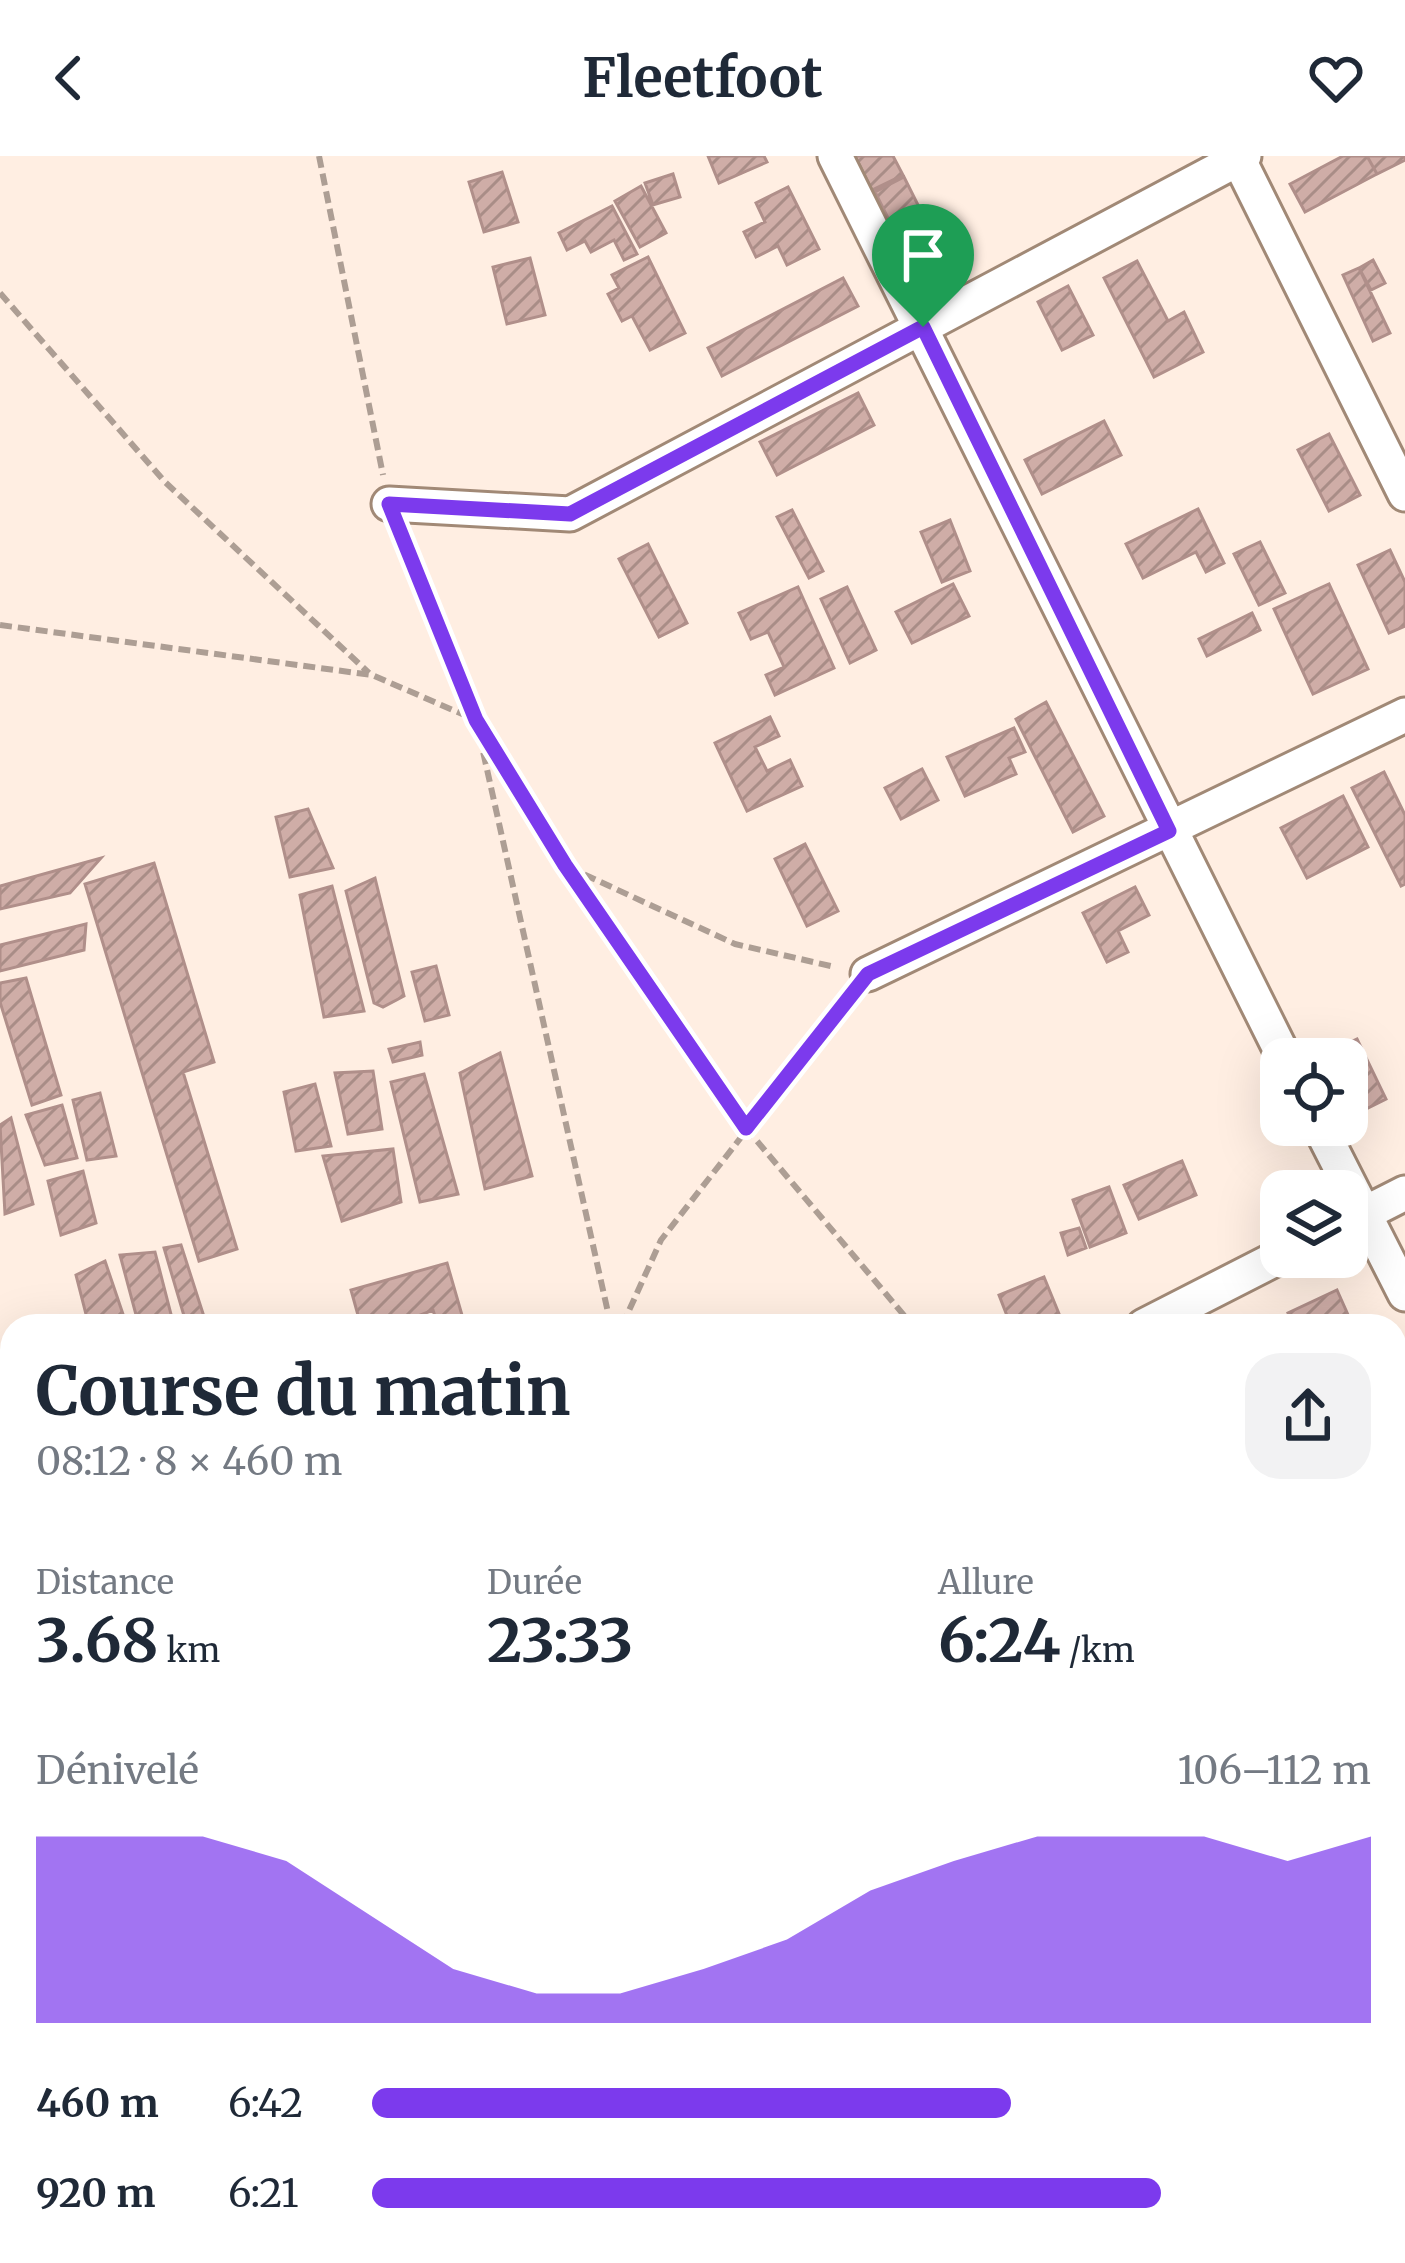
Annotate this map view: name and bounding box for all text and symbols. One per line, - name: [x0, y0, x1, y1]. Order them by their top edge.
- text: Fleetfoot: [582, 44, 823, 112]
- icon: back: [36, 45, 102, 111]
- icon: heart: [1303, 45, 1369, 111]
- pin: [872, 204, 974, 327]
- icon: arrive: [890, 222, 956, 288]
- map controls: [1260, 1038, 1368, 1278]
- button: locate: [1260, 1038, 1368, 1146]
- button: layers: [1260, 1170, 1368, 1278]
- text: Course du matin: [36, 1350, 571, 1433]
- button: share: [1245, 1353, 1371, 1479]
- text: 08:12 · 8 × 460 m: [36, 1437, 342, 1486]
- text: Distance: [36, 1562, 174, 1603]
- text: Durée: [487, 1562, 582, 1603]
- text: Allure: [938, 1562, 1034, 1603]
- text: 3.68: [36, 1603, 159, 1678]
- text: 23:33: [487, 1603, 633, 1678]
- text: 6:24: [938, 1603, 1061, 1678]
- text: km: [159, 1630, 220, 1671]
- text: /km: [1061, 1630, 1135, 1671]
- text: Dénivelé: [36, 1746, 199, 1795]
- text: 106–112 m: [1177, 1746, 1371, 1795]
- text: 460 m: [36, 2079, 159, 2128]
- text: 6:42: [228, 2079, 303, 2128]
- text: 920 m: [36, 2169, 156, 2218]
- text: 6:21: [228, 2169, 299, 2218]

